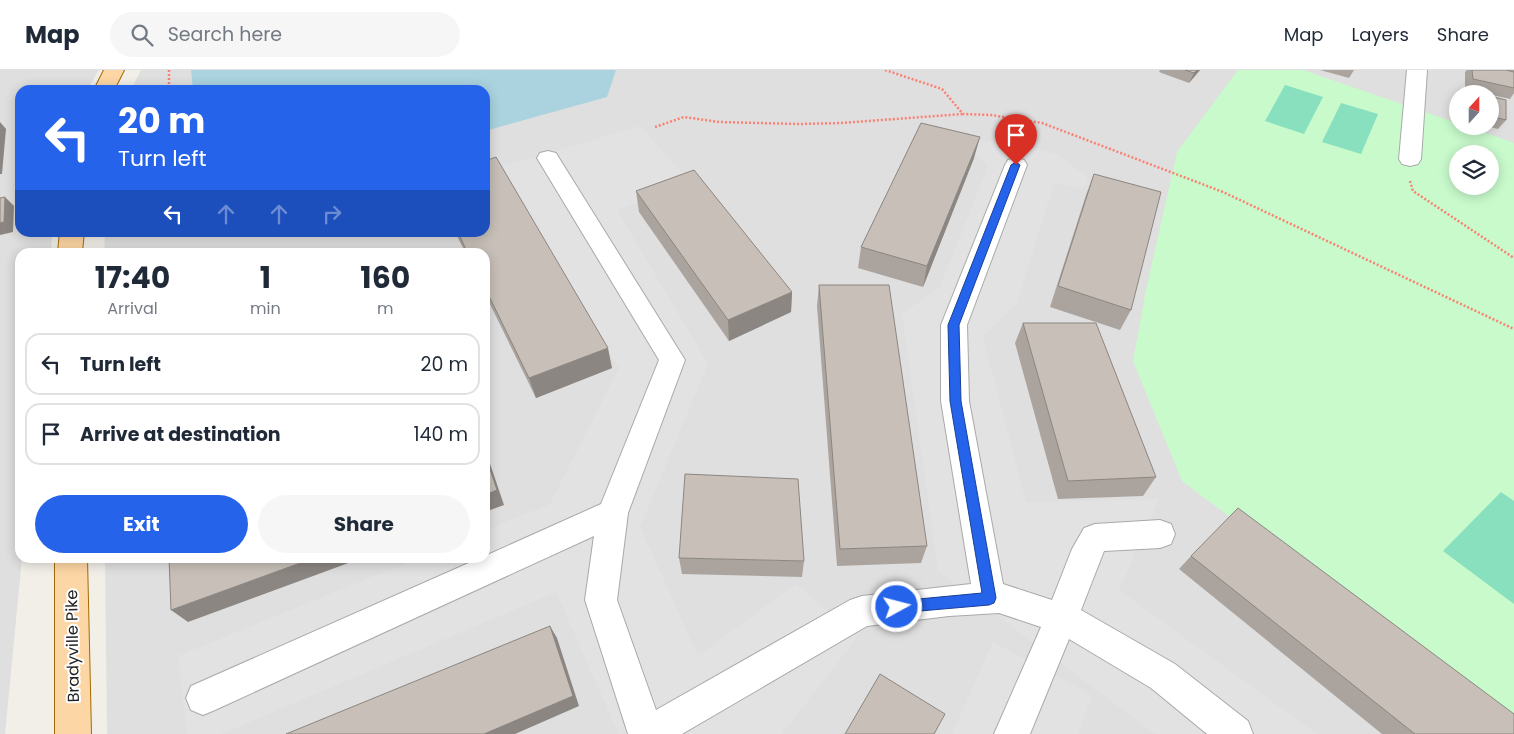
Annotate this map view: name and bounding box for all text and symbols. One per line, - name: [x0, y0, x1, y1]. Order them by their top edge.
- search box: [110, 12, 460, 57]
- text: Map: [25, 18, 80, 51]
- icon: search: [128, 21, 156, 49]
- text: Search here: [168, 21, 282, 48]
- text: Map: [1284, 22, 1324, 47]
- text: Layers: [1352, 22, 1409, 47]
- text: Share: [1437, 22, 1489, 47]
- north arrow: [1449, 85, 1499, 135]
- map controls: [1449, 85, 1499, 195]
- text: 20 m: [118, 96, 205, 145]
- icon: left: [35, 105, 100, 170]
- pin: [995, 114, 1037, 165]
- icon: arrive: [1002, 121, 1030, 149]
- text: Turn left: [118, 143, 206, 174]
- button: layers: [1449, 145, 1499, 195]
- icon: left: [159, 200, 187, 228]
- icon: ahead: [212, 200, 240, 228]
- icon: ahead: [265, 200, 293, 228]
- icon: right: [318, 200, 346, 228]
- text: 17:40: [95, 256, 170, 299]
- text: 1: [260, 256, 271, 299]
- text: 160: [360, 256, 410, 299]
- text: Arrival: [107, 297, 158, 320]
- text: min: [250, 297, 281, 320]
- text: m: [377, 297, 394, 320]
- icon: left: [37, 350, 65, 378]
- text: Turn left: [80, 351, 161, 378]
- text: 20 m: [420, 351, 468, 378]
- icon: arrive: [37, 420, 65, 448]
- text: Arrive at destination: [80, 421, 281, 448]
- text: 140 m: [413, 421, 468, 448]
- button: Exit: [35, 495, 248, 553]
- button: Share: [258, 495, 470, 553]
- position arrow: [870, 580, 922, 632]
- street label: Bradyville Pike: [60, 589, 85, 703]

